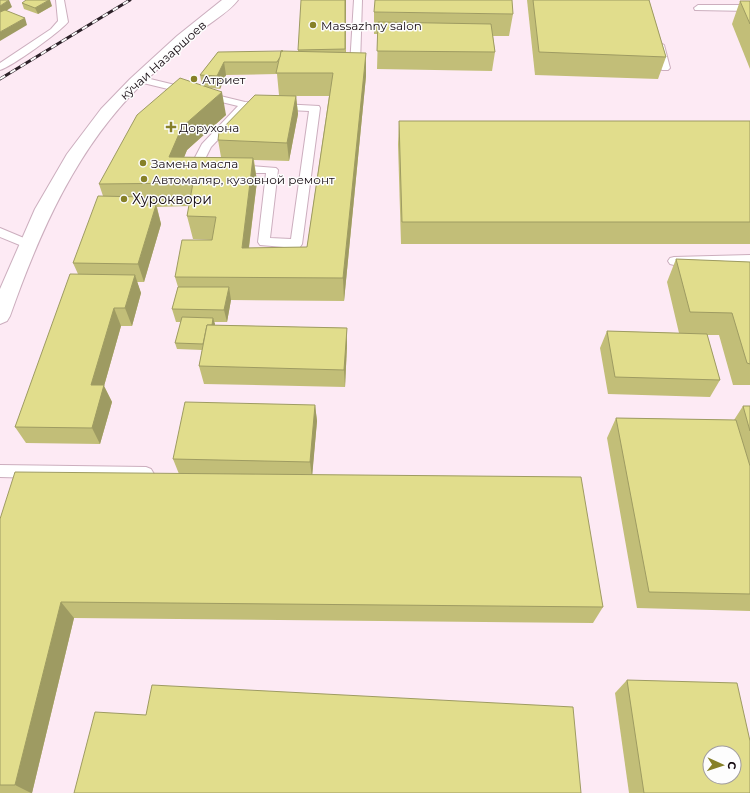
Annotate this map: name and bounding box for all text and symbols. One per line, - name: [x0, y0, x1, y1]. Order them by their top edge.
- street label: кӯчаи Назаршоев: [117, 17, 209, 103]
- place label: Massazhny salon: [321, 18, 422, 33]
- marker: Massazhny salon: [308, 20, 318, 30]
- place label: Атриет: [202, 72, 246, 87]
- marker: Атриет: [189, 74, 199, 84]
- place label: Дорухона: [179, 120, 239, 135]
- marker: Дорухона: [166, 122, 176, 132]
- place label: Замена масла: [151, 156, 238, 171]
- marker: Замена масла: [138, 158, 148, 168]
- place label: Автомаляр, кузовной ремонт: [152, 172, 335, 187]
- marker: Автомаляр, кузовной ремонт: [139, 174, 149, 184]
- place label: Хуроквори: [132, 190, 212, 208]
- marker: Хуроквори: [119, 194, 129, 204]
- north arrow: [702, 745, 742, 785]
- text: С: [725, 761, 739, 770]

